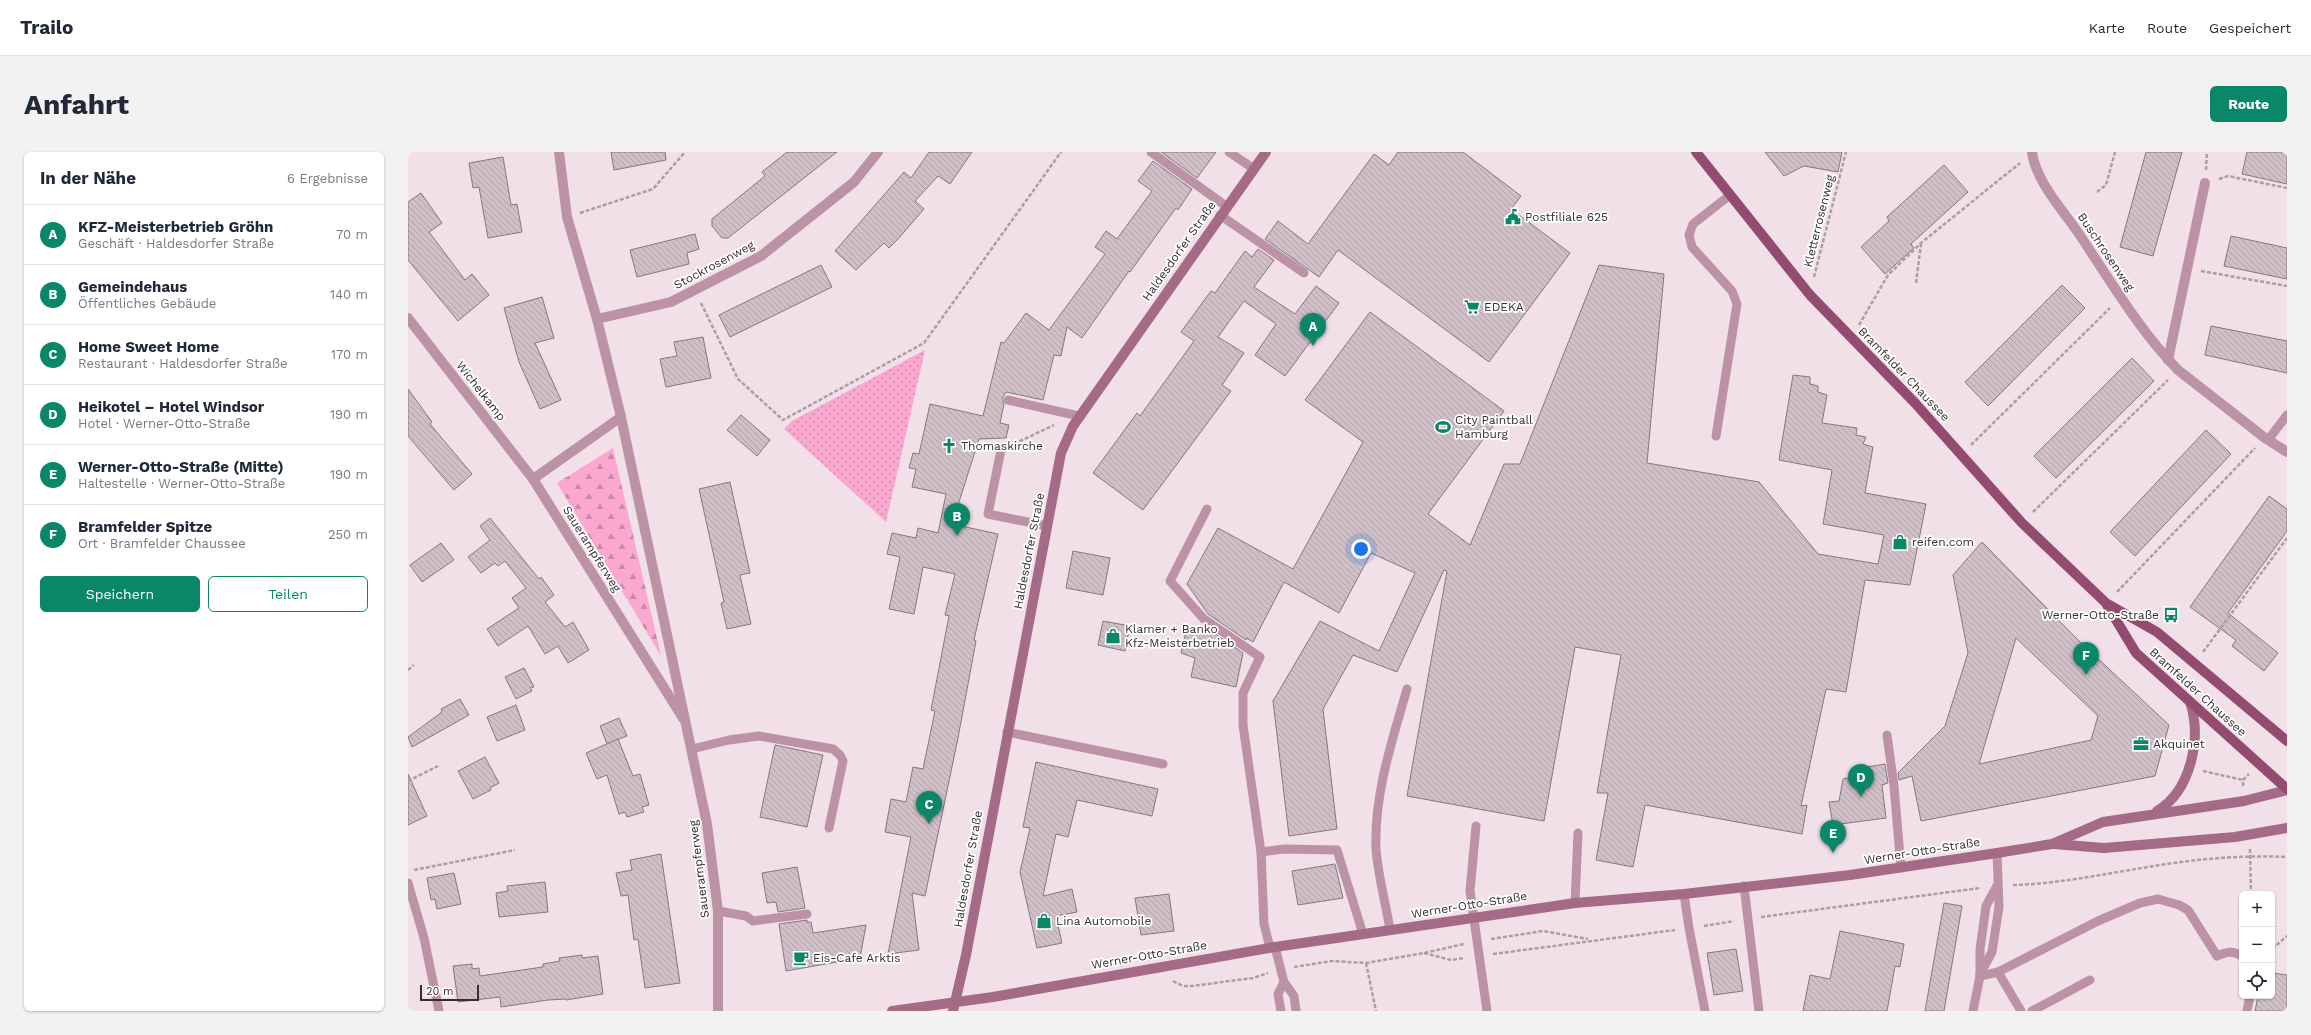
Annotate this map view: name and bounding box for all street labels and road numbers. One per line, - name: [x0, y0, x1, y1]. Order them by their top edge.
- street label: Kletterrosenweg: [1801, 173, 1837, 269]
- street label: Haldesdorfer Straße: [1139, 198, 1219, 303]
- street label: Buschrosenweg: [2075, 210, 2138, 294]
- street label: Stockrosenweg: [671, 238, 757, 292]
- street label: Bramfelder Chaussee: [1855, 324, 1953, 424]
- street label: Wichelkamp: [453, 358, 509, 424]
- street label: Haldesdorfer Straße: [1011, 492, 1047, 610]
- street label: Sauerampferweg: [560, 503, 624, 595]
- street label: Bramfelder Chaussee: [2147, 645, 2249, 739]
- street label: Haldesdorfer Straße: [951, 809, 985, 928]
- street label: Sauerampferweg: [686, 819, 712, 919]
- street label: Werner-Otto-Straße: [1863, 835, 1981, 867]
- street label: Werner-Otto-Straße: [1410, 889, 1528, 921]
- street label: Werner-Otto-Straße: [1090, 938, 1208, 972]

